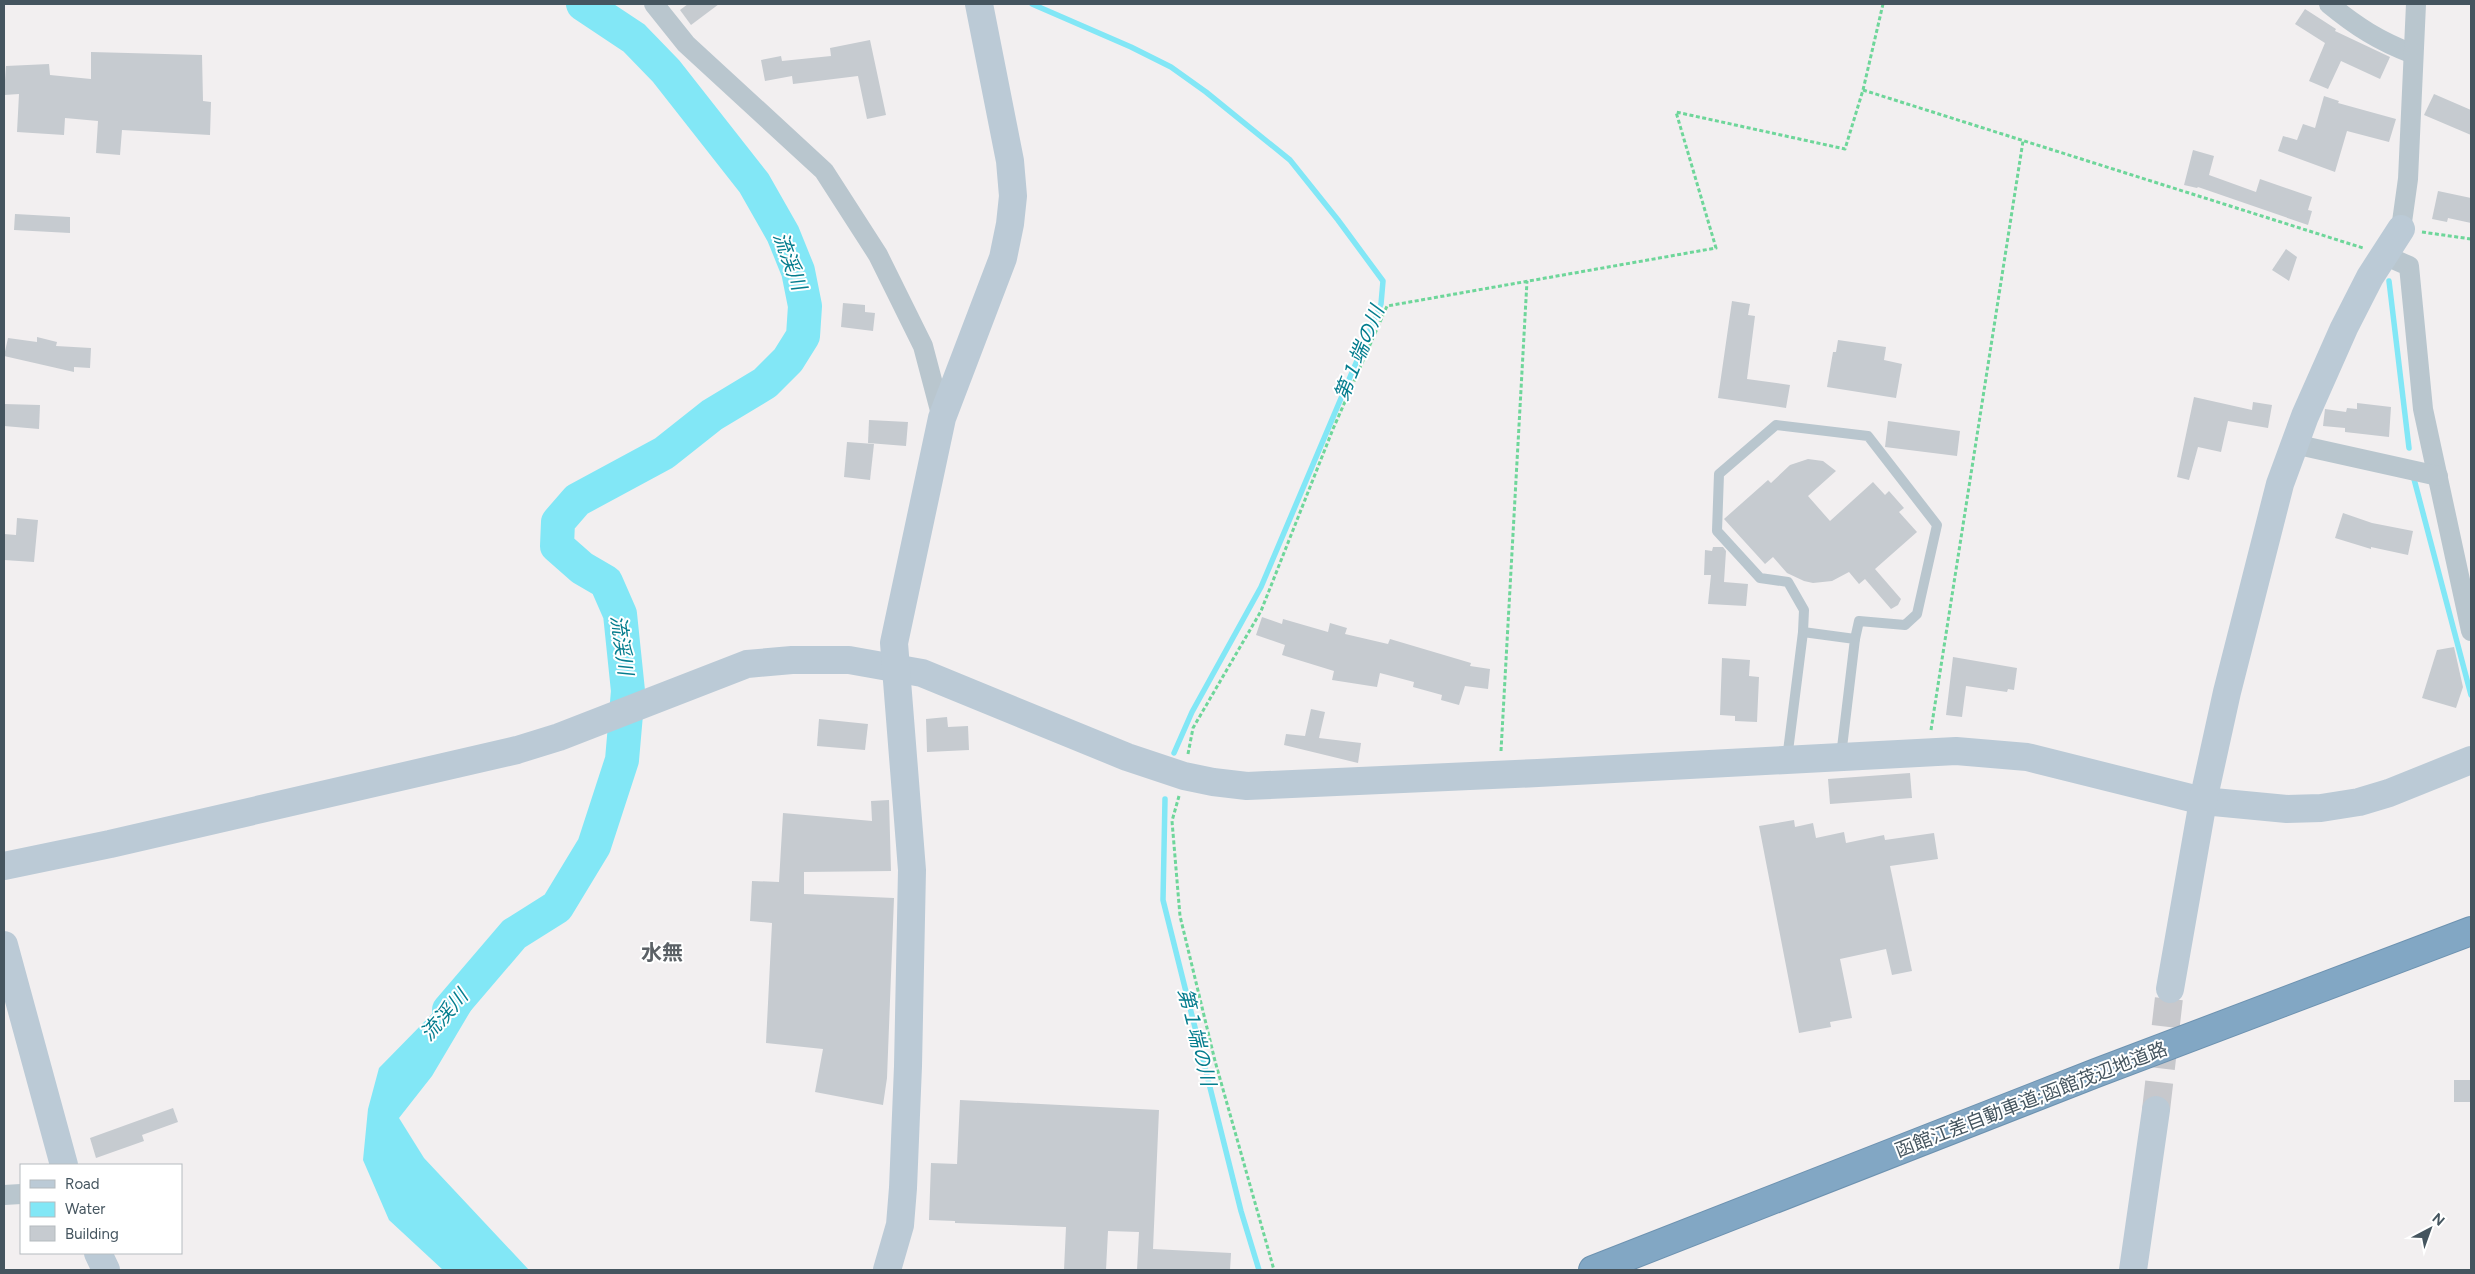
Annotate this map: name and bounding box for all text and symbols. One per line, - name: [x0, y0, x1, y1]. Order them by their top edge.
- water label: 流渓川: [768, 229, 812, 295]
- water label: 第１端の川: [1329, 300, 1390, 404]
- water label: 流渓川: [606, 614, 638, 678]
- district label: 水無: [641, 940, 683, 965]
- water label: 流渓川: [415, 983, 474, 1046]
- water label: 第１端の川: [1173, 986, 1221, 1090]
- street label: 函館江差自動車道;函館茂辺地道路: [1892, 1037, 2171, 1162]
- legend: [20, 1164, 182, 1254]
- text: Road: [65, 1175, 100, 1193]
- text: Water: [65, 1200, 105, 1218]
- north arrow: [2405, 1204, 2455, 1254]
- text: N: [2429, 1210, 2448, 1230]
- text: Building: [65, 1225, 119, 1243]

